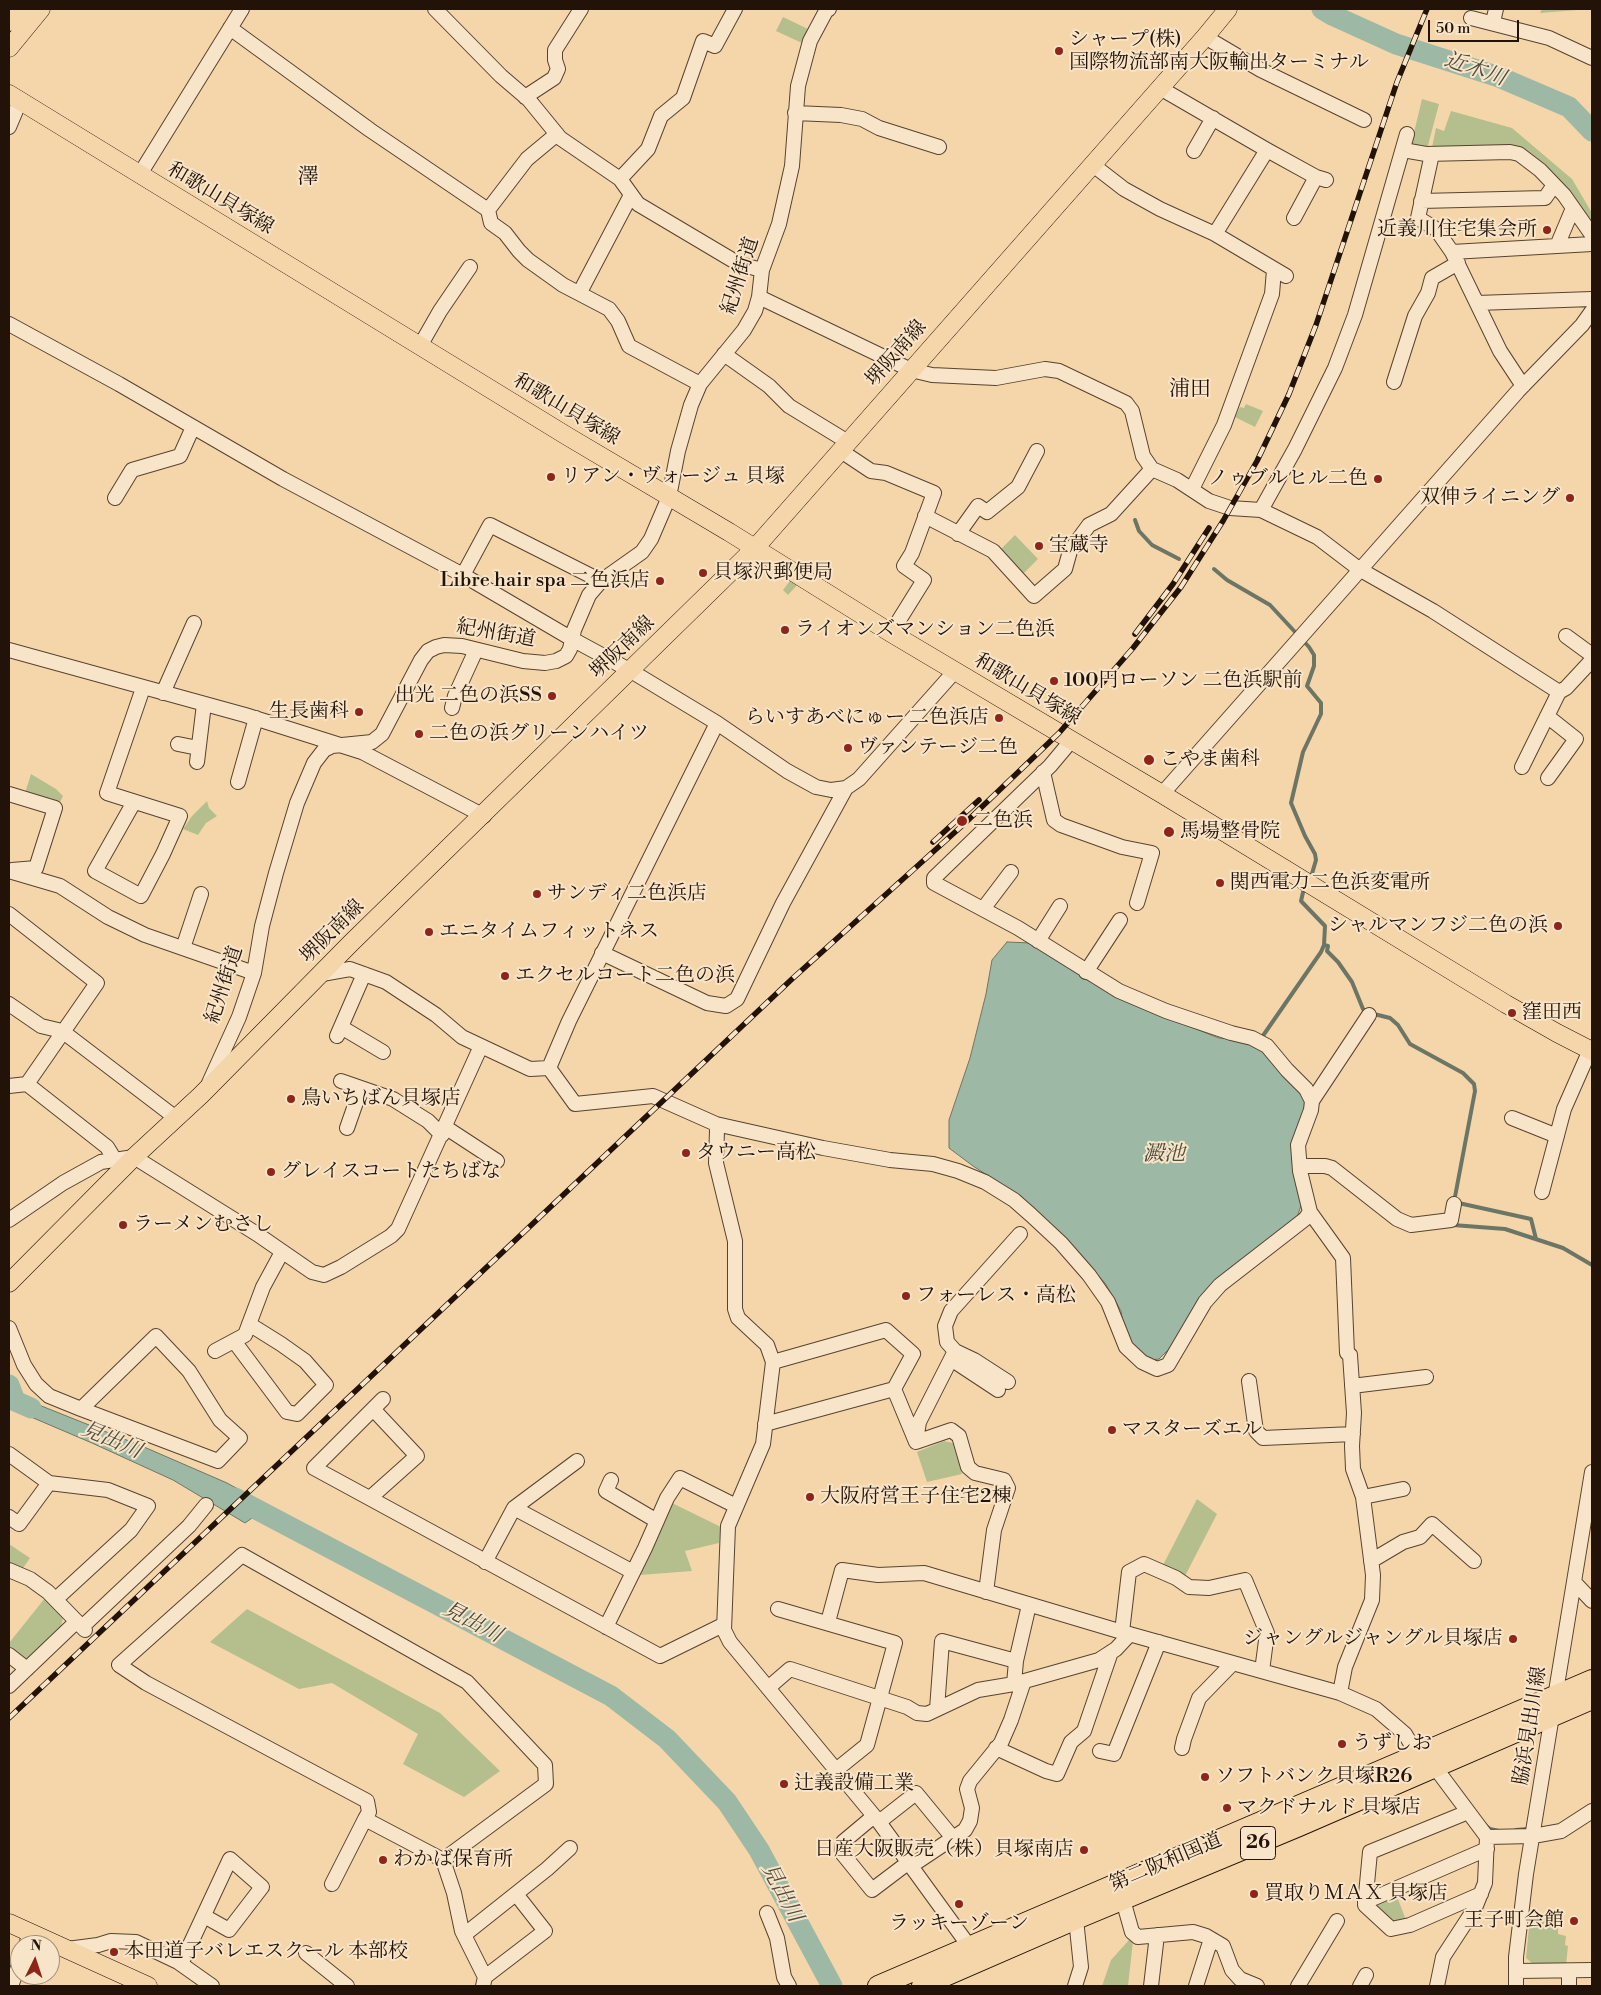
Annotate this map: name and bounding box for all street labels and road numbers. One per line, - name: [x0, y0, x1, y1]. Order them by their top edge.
- street label: 和歌山貝塚線: [162, 158, 278, 240]
- street label: 紀州街道: [717, 234, 765, 318]
- street label: 堺阪南線: [862, 316, 932, 392]
- street label: 和歌山貝塚線: [508, 369, 624, 451]
- street label: 堺阪南線: [586, 612, 660, 684]
- street label: 紀州街道: [455, 615, 537, 653]
- street label: 和歌山貝塚線: [969, 649, 1085, 731]
- street label: 堺阪南線: [296, 895, 370, 969]
- street label: 紀州街道: [201, 943, 249, 1027]
- street label: 脇浜見出川線: [1510, 1665, 1552, 1787]
- road number: 26: [1240, 1826, 1276, 1860]
- street label: 第二阪和国道: [1106, 1829, 1226, 1897]

